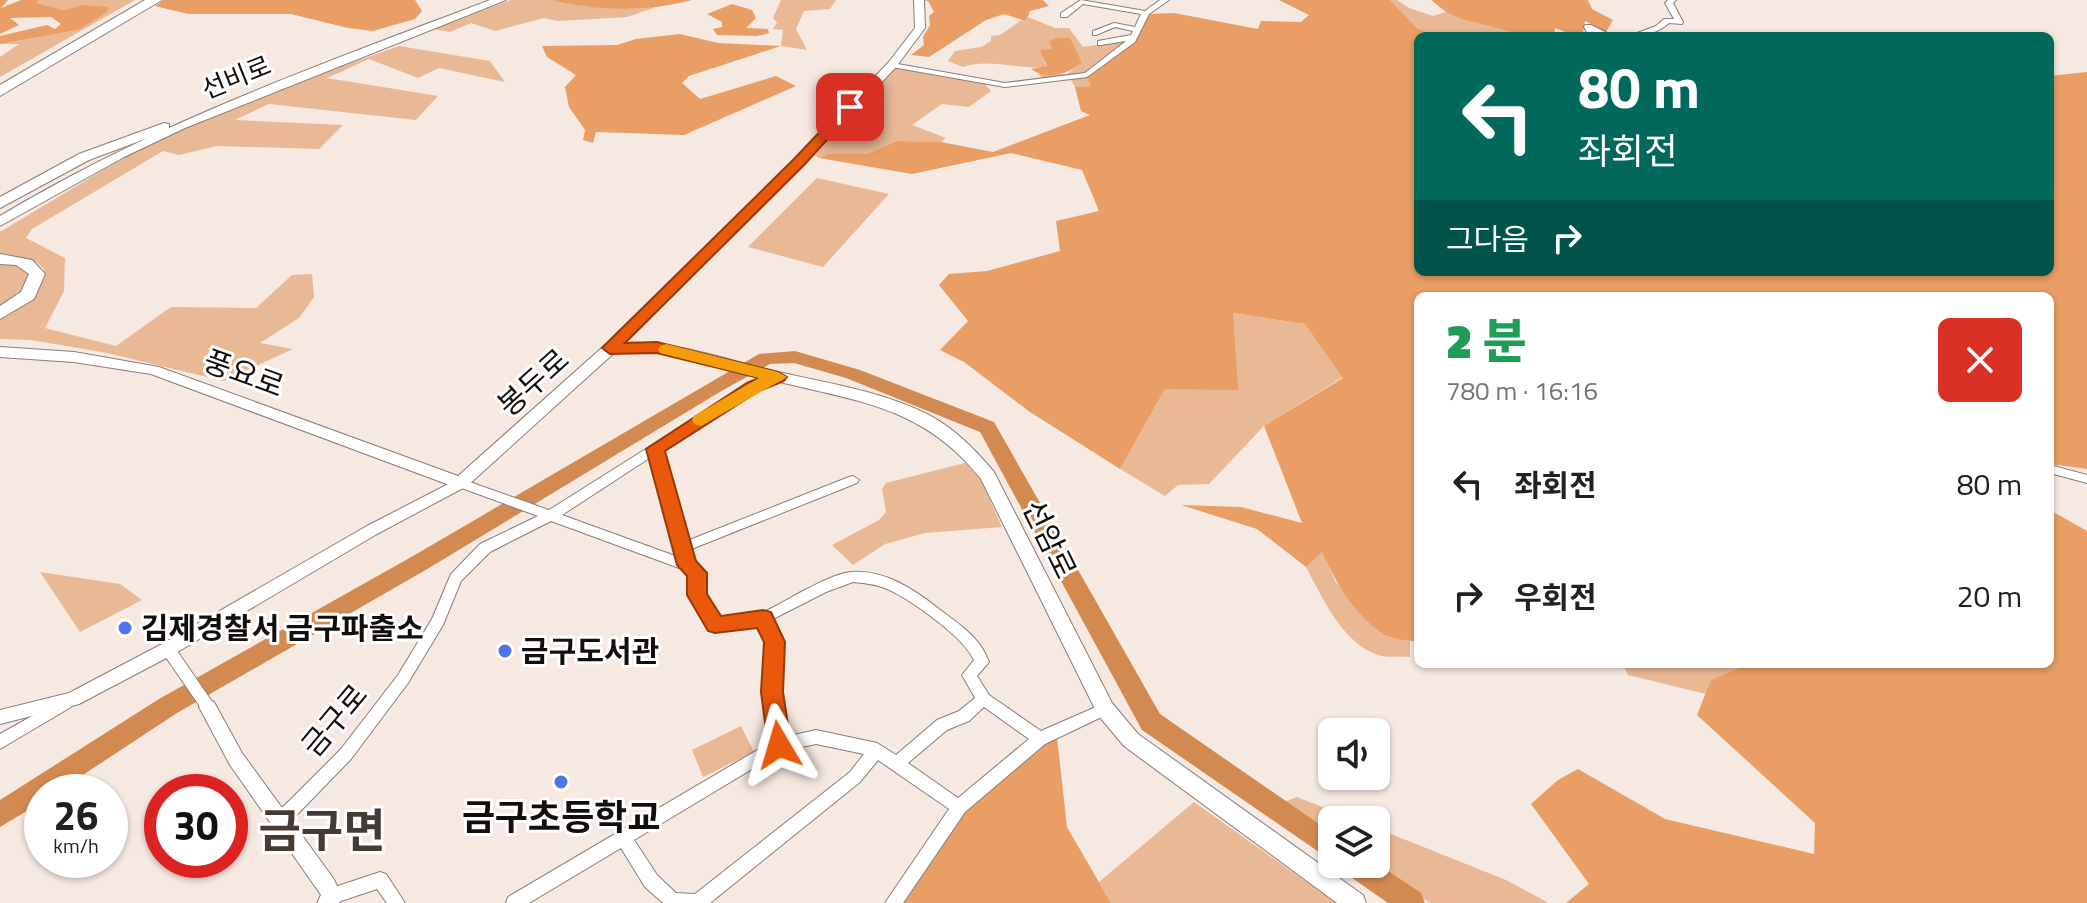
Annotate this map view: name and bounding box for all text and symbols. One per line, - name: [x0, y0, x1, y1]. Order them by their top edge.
- street label: 선비로: [195, 45, 277, 109]
- text: 80 m: [1578, 45, 1700, 130]
- icon: left: [1446, 64, 1550, 168]
- pin: [816, 73, 884, 141]
- icon: arrive: [828, 85, 872, 129]
- text: 좌회전: [1578, 123, 1677, 178]
- text: 그다음: [1446, 216, 1529, 262]
- icon: right: [1545, 216, 1589, 260]
- text: 2 분: [1446, 304, 1527, 377]
- button: close: [1938, 318, 2022, 402]
- street label: 풍요로: [197, 337, 291, 409]
- street label: 봉두로: [487, 337, 579, 427]
- text: 780 m · 16:16: [1446, 371, 1598, 410]
- text: 80 m: [1957, 461, 2022, 507]
- icon: left: [1446, 462, 1490, 506]
- text: 좌회전: [1514, 462, 1597, 508]
- street label: 선암로: [1011, 492, 1089, 586]
- text: 20 m: [1957, 573, 2022, 619]
- icon: right: [1446, 574, 1490, 618]
- text: 우회전: [1514, 574, 1597, 620]
- place label: 김제경찰서 금구파출소: [141, 605, 424, 651]
- marker: 김제경찰서 금구파출소: [116, 619, 134, 637]
- place label: 금구도서관: [521, 628, 659, 674]
- marker: 금구도서관: [496, 642, 514, 660]
- street label: 금구로: [290, 673, 378, 767]
- position arrow: [737, 703, 821, 787]
- map controls: [1318, 718, 1390, 878]
- button: sound: [1318, 718, 1390, 790]
- marker: 금구초등학교: [552, 773, 570, 791]
- speed limit sign: 30: [144, 774, 248, 878]
- text: 26: [54, 785, 98, 846]
- place label: 금구초등학교: [462, 789, 660, 844]
- district label: 금구면: [259, 795, 385, 865]
- button: layers: [1318, 806, 1390, 878]
- text: km/h: [53, 830, 99, 861]

